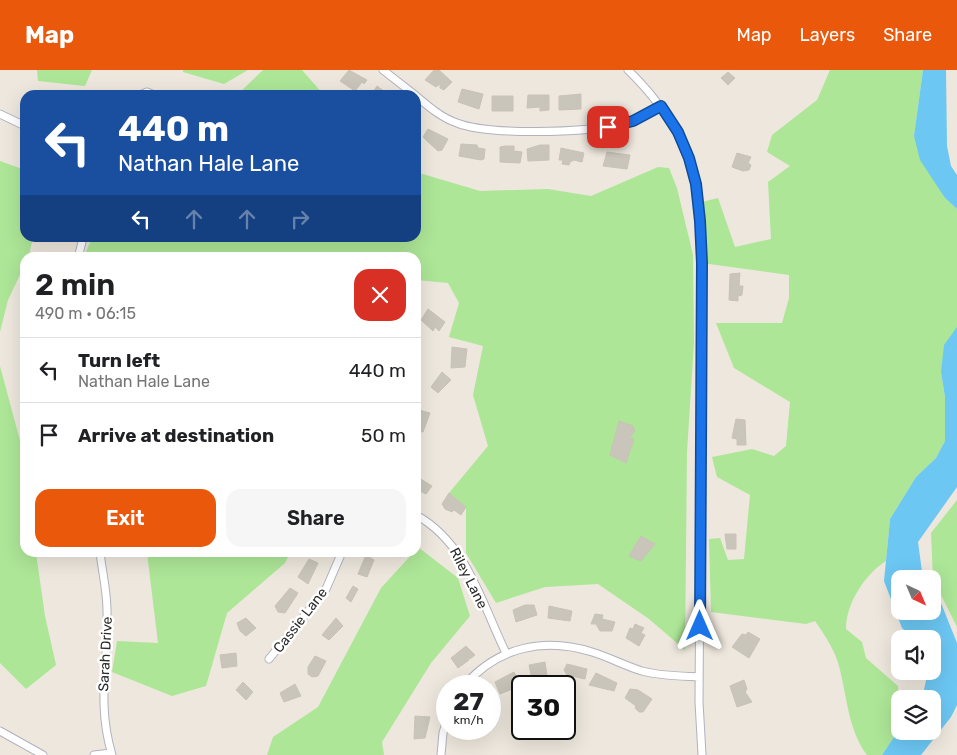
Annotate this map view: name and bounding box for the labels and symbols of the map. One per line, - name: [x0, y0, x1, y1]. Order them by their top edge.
- pin: [587, 106, 629, 148]
- street label: Riley Lane: [446, 545, 491, 612]
- north arrow: [891, 570, 941, 620]
- street label: Cassie Lane: [270, 584, 331, 656]
- position arrow: [673, 599, 725, 651]
- street label: Sarah Drive: [95, 616, 116, 692]
- speed limit sign: 30: [511, 675, 576, 740]

